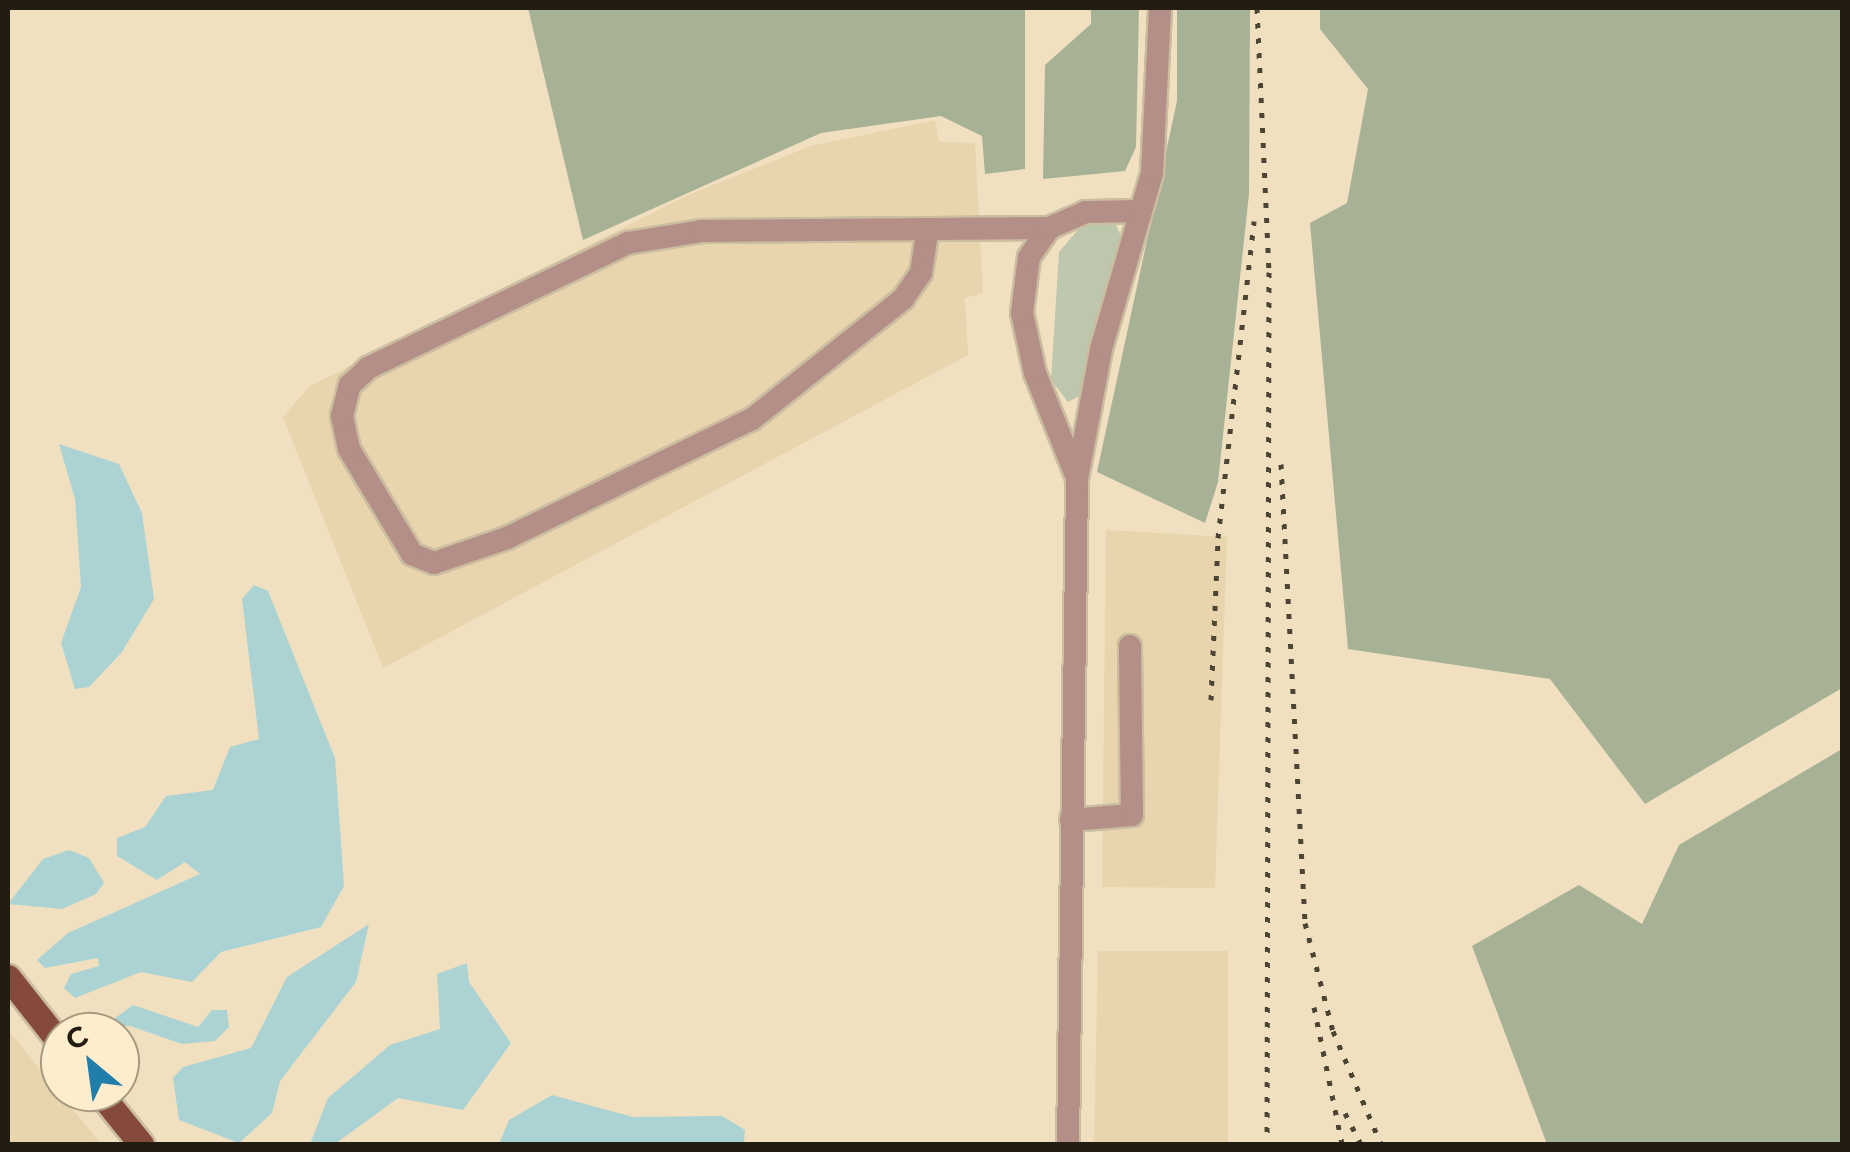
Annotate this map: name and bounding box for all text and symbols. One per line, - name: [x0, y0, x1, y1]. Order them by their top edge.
- north arrow: [40, 1012, 140, 1112]
- text: С: [59, 1018, 94, 1057]

